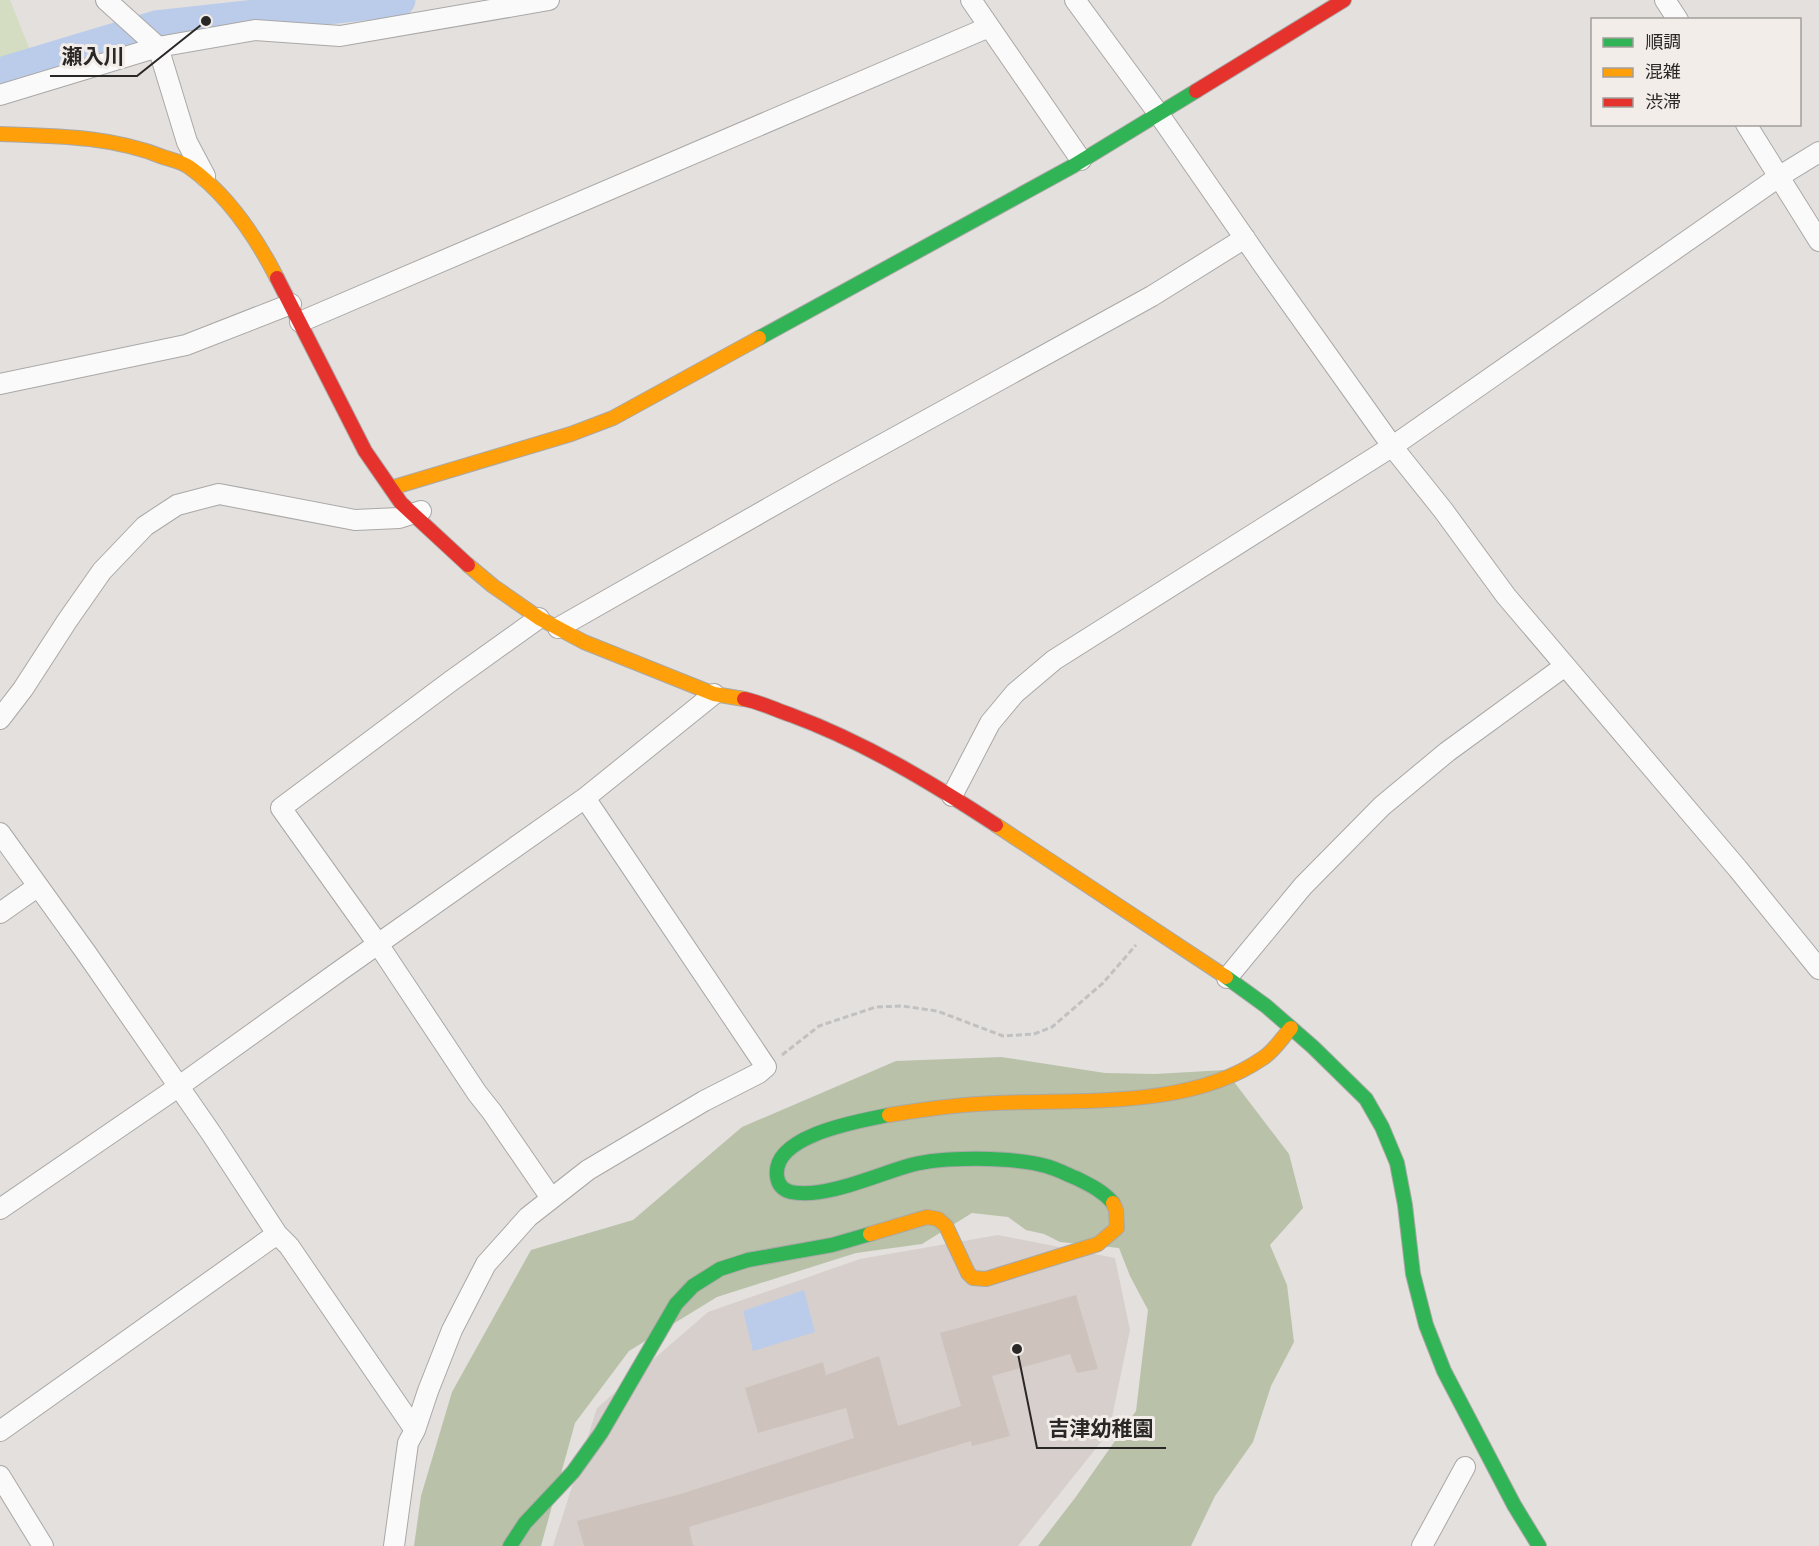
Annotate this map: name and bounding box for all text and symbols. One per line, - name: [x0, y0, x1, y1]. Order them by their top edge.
- legend: [1591, 18, 1801, 126]
- text: 順調: [1645, 29, 1681, 53]
- callout: 瀬入川: [50, 37, 137, 76]
- text: 瀬入川: [62, 42, 125, 70]
- text: 混雑: [1645, 59, 1681, 83]
- text: 渋滞: [1645, 89, 1681, 113]
- callout: 吉津幼稚園: [1037, 1409, 1166, 1448]
- text: 吉津幼稚園: [1049, 1414, 1154, 1442]

